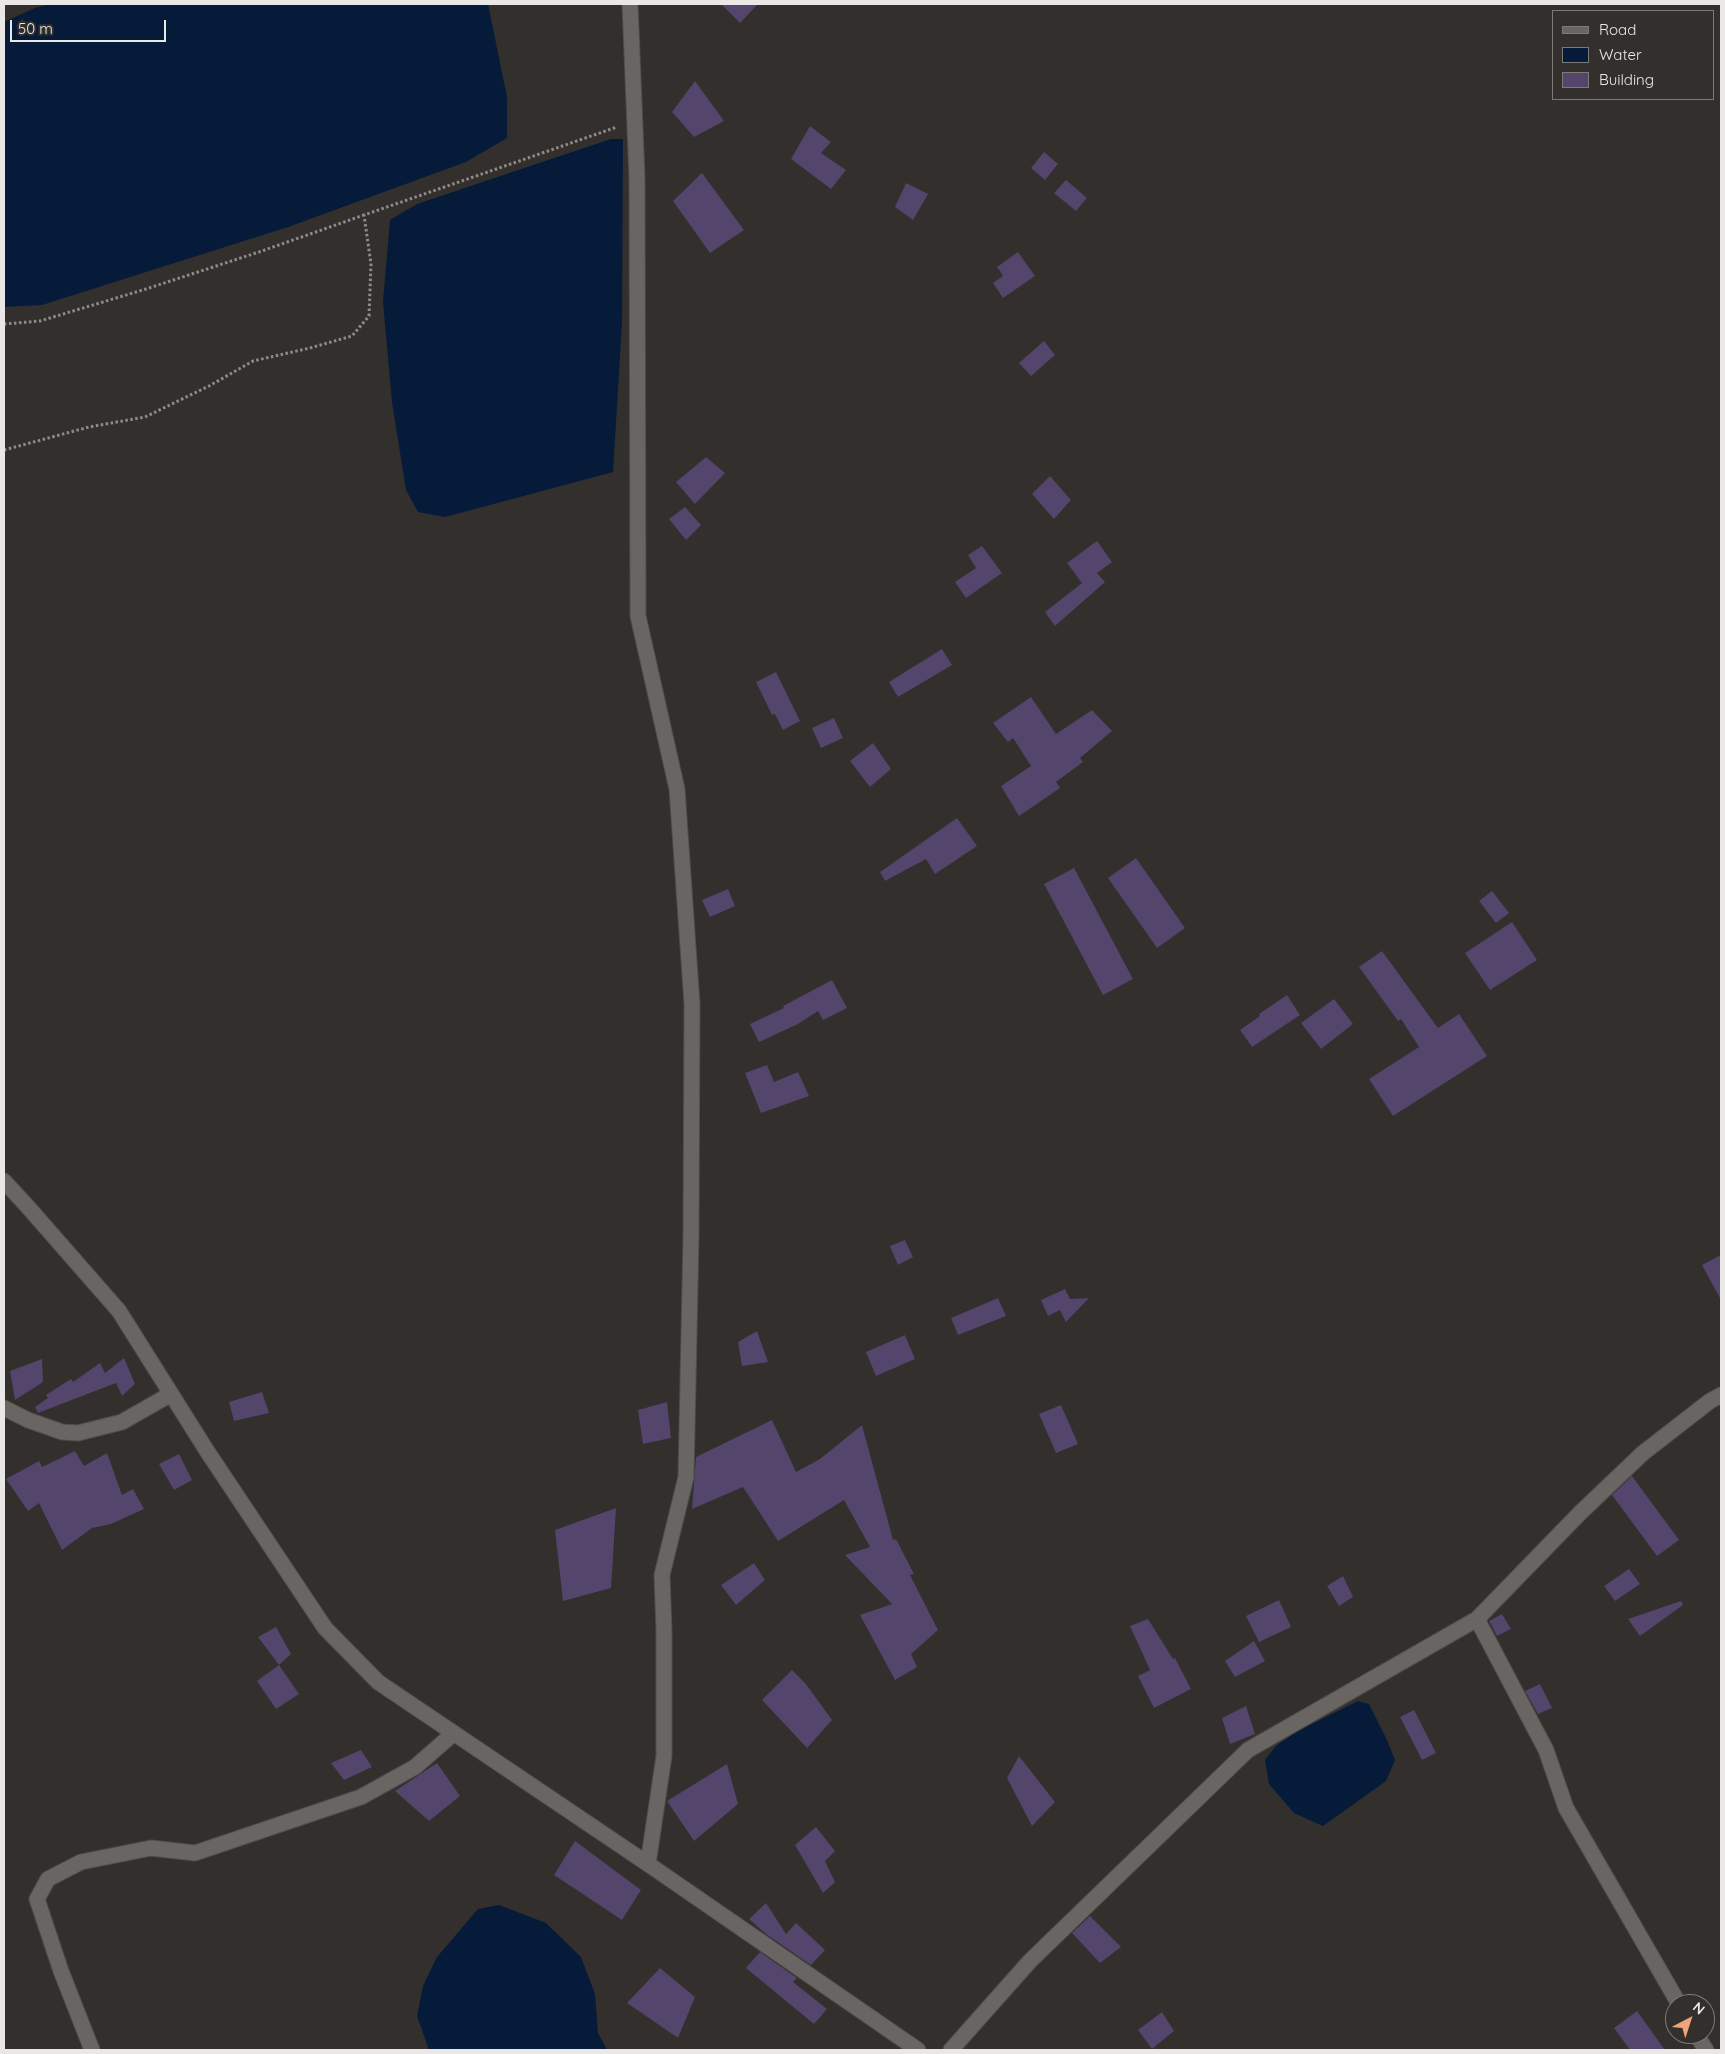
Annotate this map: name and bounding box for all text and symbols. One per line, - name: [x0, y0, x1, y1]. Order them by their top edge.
- scale bar: [12, 10, 169, 42]
- legend: [1552, 10, 1715, 100]
- text: 50 m: [18, 19, 53, 38]
- text: Road: [1599, 20, 1636, 39]
- text: Water: [1599, 45, 1642, 64]
- text: Building: [1599, 70, 1654, 89]
- north arrow: [1665, 1994, 1715, 2044]
- text: N: [1689, 1998, 1709, 2018]

